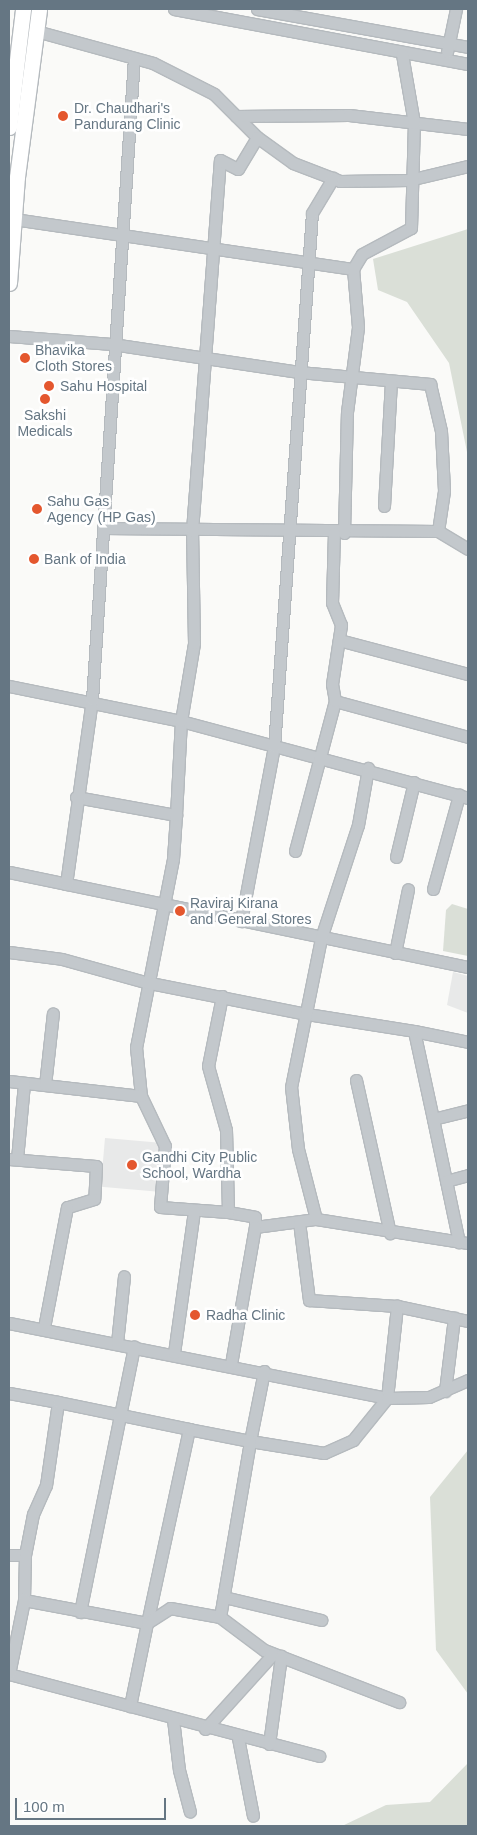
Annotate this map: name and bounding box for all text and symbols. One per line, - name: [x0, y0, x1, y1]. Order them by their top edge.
- place label: Dr. Chaudhari's Pandurang Clinic: [74, 100, 181, 132]
- marker: Dr. Chaudhari's Pandurang Clinic: [56, 109, 70, 123]
- place label: Bhavika Cloth Stores: [35, 342, 112, 374]
- marker: Bhavika Cloth Stores: [19, 352, 31, 364]
- place label: Sahu Hospital: [60, 378, 147, 394]
- marker: Sahu Hospital: [42, 379, 56, 393]
- marker: Sakshi Medicals: [39, 393, 51, 405]
- place label: Sakshi Medicals: [17, 407, 73, 440]
- place label: Sahu Gas Agency (HP Gas): [47, 493, 156, 526]
- marker: Sahu Gas Agency (HP Gas): [31, 503, 43, 515]
- place label: Bank of India: [44, 551, 126, 567]
- marker: Bank of India: [28, 553, 40, 565]
- place label: Raviraj Kirana and General Stores: [190, 895, 311, 928]
- marker: Raviraj Kirana and General Stores: [174, 905, 186, 917]
- place label: Gandhi City Public School, Wardha: [142, 1149, 257, 1182]
- marker: Gandhi City Public School, Wardha: [126, 1159, 138, 1171]
- place label: Radha Clinic: [206, 1307, 285, 1323]
- marker: Radha Clinic: [188, 1308, 202, 1322]
- scale bar: [18, 1788, 169, 1820]
- text: 100 m: [23, 1798, 65, 1815]

